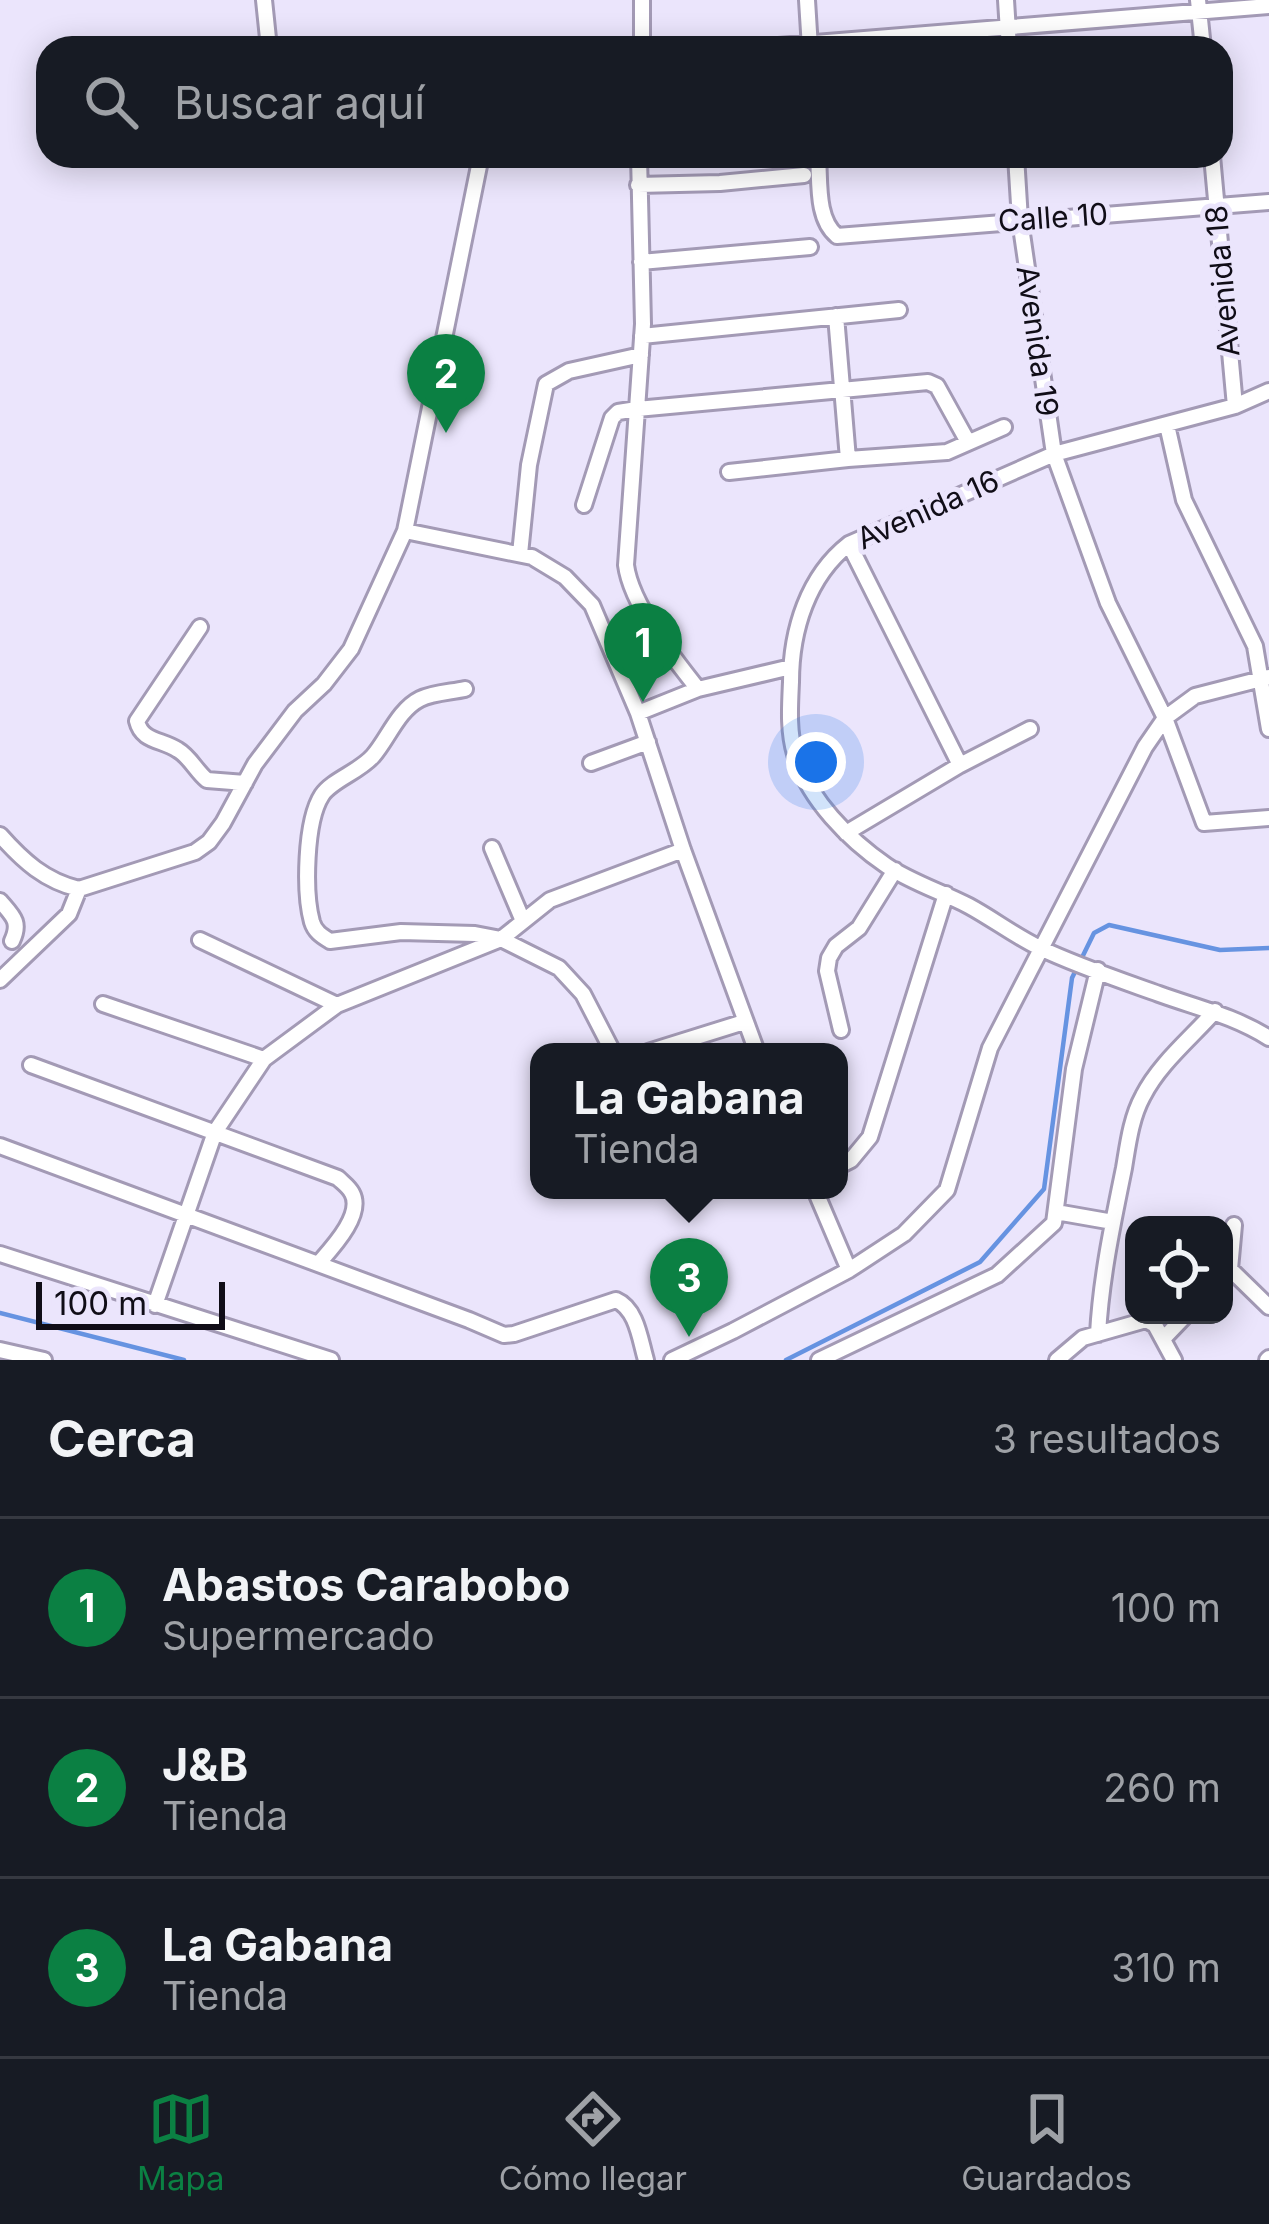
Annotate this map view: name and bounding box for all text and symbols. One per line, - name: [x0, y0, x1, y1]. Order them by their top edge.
- search box: [36, 36, 1233, 168]
- icon: search: [78, 69, 144, 135]
- text: Buscar aquí: [174, 75, 425, 130]
- street label: Calle 10: [997, 195, 1109, 239]
- street label: Avenida 18: [1197, 204, 1247, 358]
- street label: Avenida 19: [1010, 263, 1066, 419]
- pin: 2: [407, 334, 485, 433]
- street label: Avenida 16: [851, 462, 1004, 556]
- pin: 1: [604, 603, 682, 702]
- your location: [786, 732, 846, 792]
- popup: [530, 1043, 848, 1199]
- text: La Gabana: [573, 1070, 805, 1125]
- text: Tienda: [573, 1125, 700, 1172]
- map controls: [1125, 1216, 1233, 1324]
- button: locate: [1125, 1216, 1233, 1324]
- pin: 3: [650, 1238, 728, 1337]
- scale bar: [36, 1276, 225, 1329]
- text: 100 m: [54, 1283, 147, 1323]
- text: Cerca: [48, 1408, 196, 1469]
- text: 3 resultados: [993, 1415, 1221, 1462]
- text: Abastos Carabobo: [162, 1557, 570, 1612]
- text: 1: [79, 1584, 95, 1631]
- text: 100 m: [1111, 1584, 1221, 1631]
- text: Supermercado: [162, 1612, 435, 1659]
- text: J&B: [162, 1737, 248, 1792]
- text: 2: [75, 1764, 99, 1811]
- text: 260 m: [1103, 1764, 1221, 1811]
- text: Tienda: [162, 1792, 288, 1839]
- text: La Gabana: [162, 1917, 393, 1972]
- text: 3: [74, 1944, 100, 1991]
- text: 310 m: [1111, 1944, 1221, 1991]
- text: Tienda: [162, 1972, 288, 2019]
- tab: Mapa: [137, 2086, 225, 2198]
- tab: Cómo llegar: [499, 2086, 687, 2198]
- tab: Guardados: [961, 2086, 1132, 2198]

